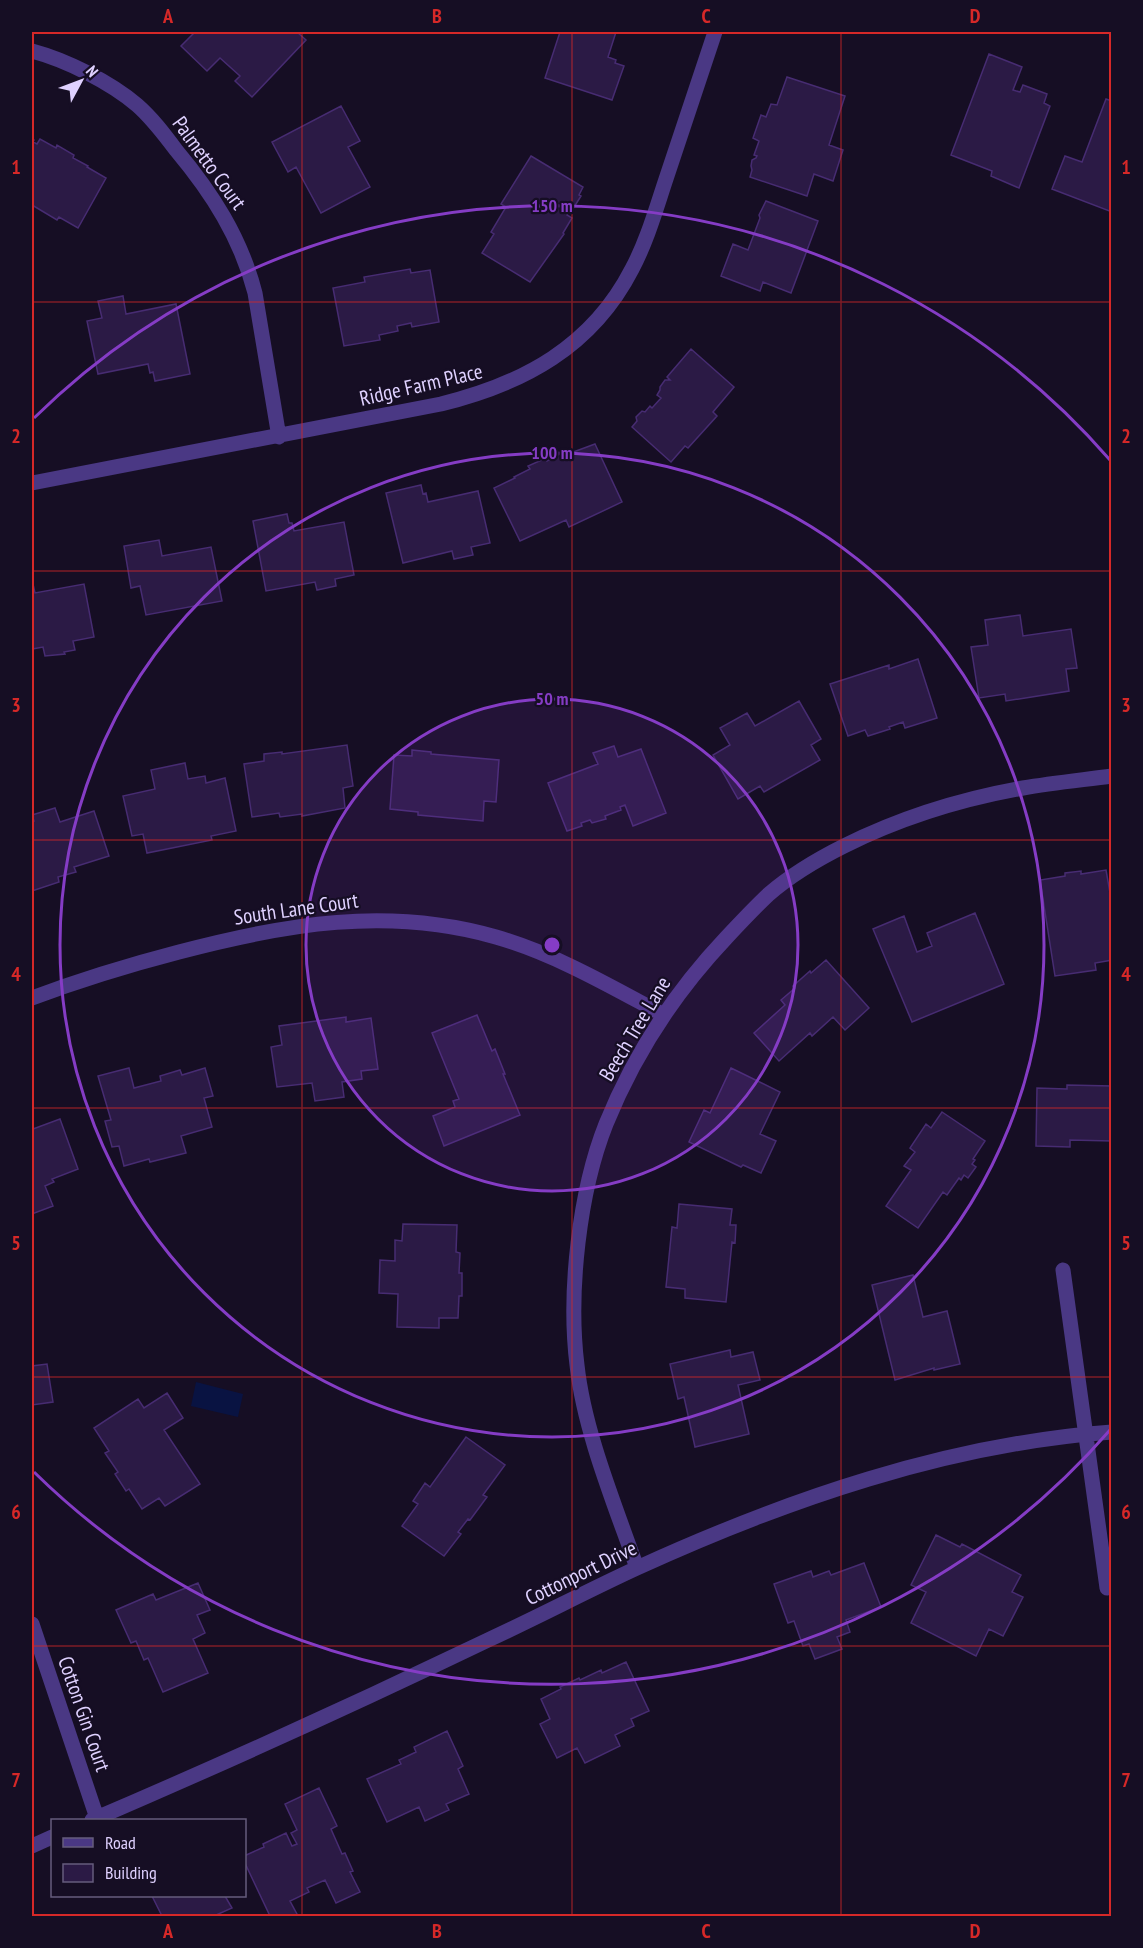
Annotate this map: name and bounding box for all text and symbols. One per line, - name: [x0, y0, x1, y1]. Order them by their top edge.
- text: A: [162, 3, 174, 29]
- text: B: [432, 3, 442, 29]
- text: C: [701, 3, 711, 29]
- text: D: [970, 3, 981, 29]
- north arrow: [51, 51, 111, 111]
- text: N: [82, 61, 103, 81]
- street label: Palmetto Court: [167, 111, 252, 215]
- text: 1: [11, 154, 21, 180]
- text: 1: [1121, 154, 1131, 180]
- text: 150 m: [531, 194, 573, 217]
- street label: Ridge Farm Place: [357, 357, 485, 412]
- text: 2: [11, 423, 21, 449]
- text: 2: [1121, 423, 1131, 449]
- text: 100 m: [531, 441, 573, 464]
- text: 50 m: [536, 687, 568, 710]
- text: 3: [11, 692, 21, 718]
- text: 3: [1121, 692, 1131, 718]
- street label: South Lane Court: [232, 886, 360, 931]
- centre of rings: [542, 935, 562, 955]
- text: 4: [11, 961, 21, 987]
- text: 4: [1121, 961, 1131, 987]
- street label: Beech Tree Lane: [593, 972, 676, 1086]
- text: 5: [11, 1230, 21, 1256]
- text: 5: [1121, 1230, 1131, 1256]
- text: 6: [11, 1499, 21, 1525]
- text: 6: [1121, 1499, 1131, 1525]
- street label: Cottonport Drive: [521, 1534, 641, 1611]
- street label: Cotton Gin Court: [52, 1653, 117, 1775]
- text: 7: [11, 1767, 21, 1793]
- text: 7: [1121, 1767, 1131, 1793]
- legend: [51, 1819, 246, 1897]
- text: Road: [105, 1831, 136, 1854]
- text: Building: [105, 1861, 157, 1884]
- text: A: [162, 1918, 174, 1944]
- text: B: [432, 1918, 442, 1944]
- text: C: [701, 1918, 711, 1944]
- text: D: [970, 1918, 981, 1944]

